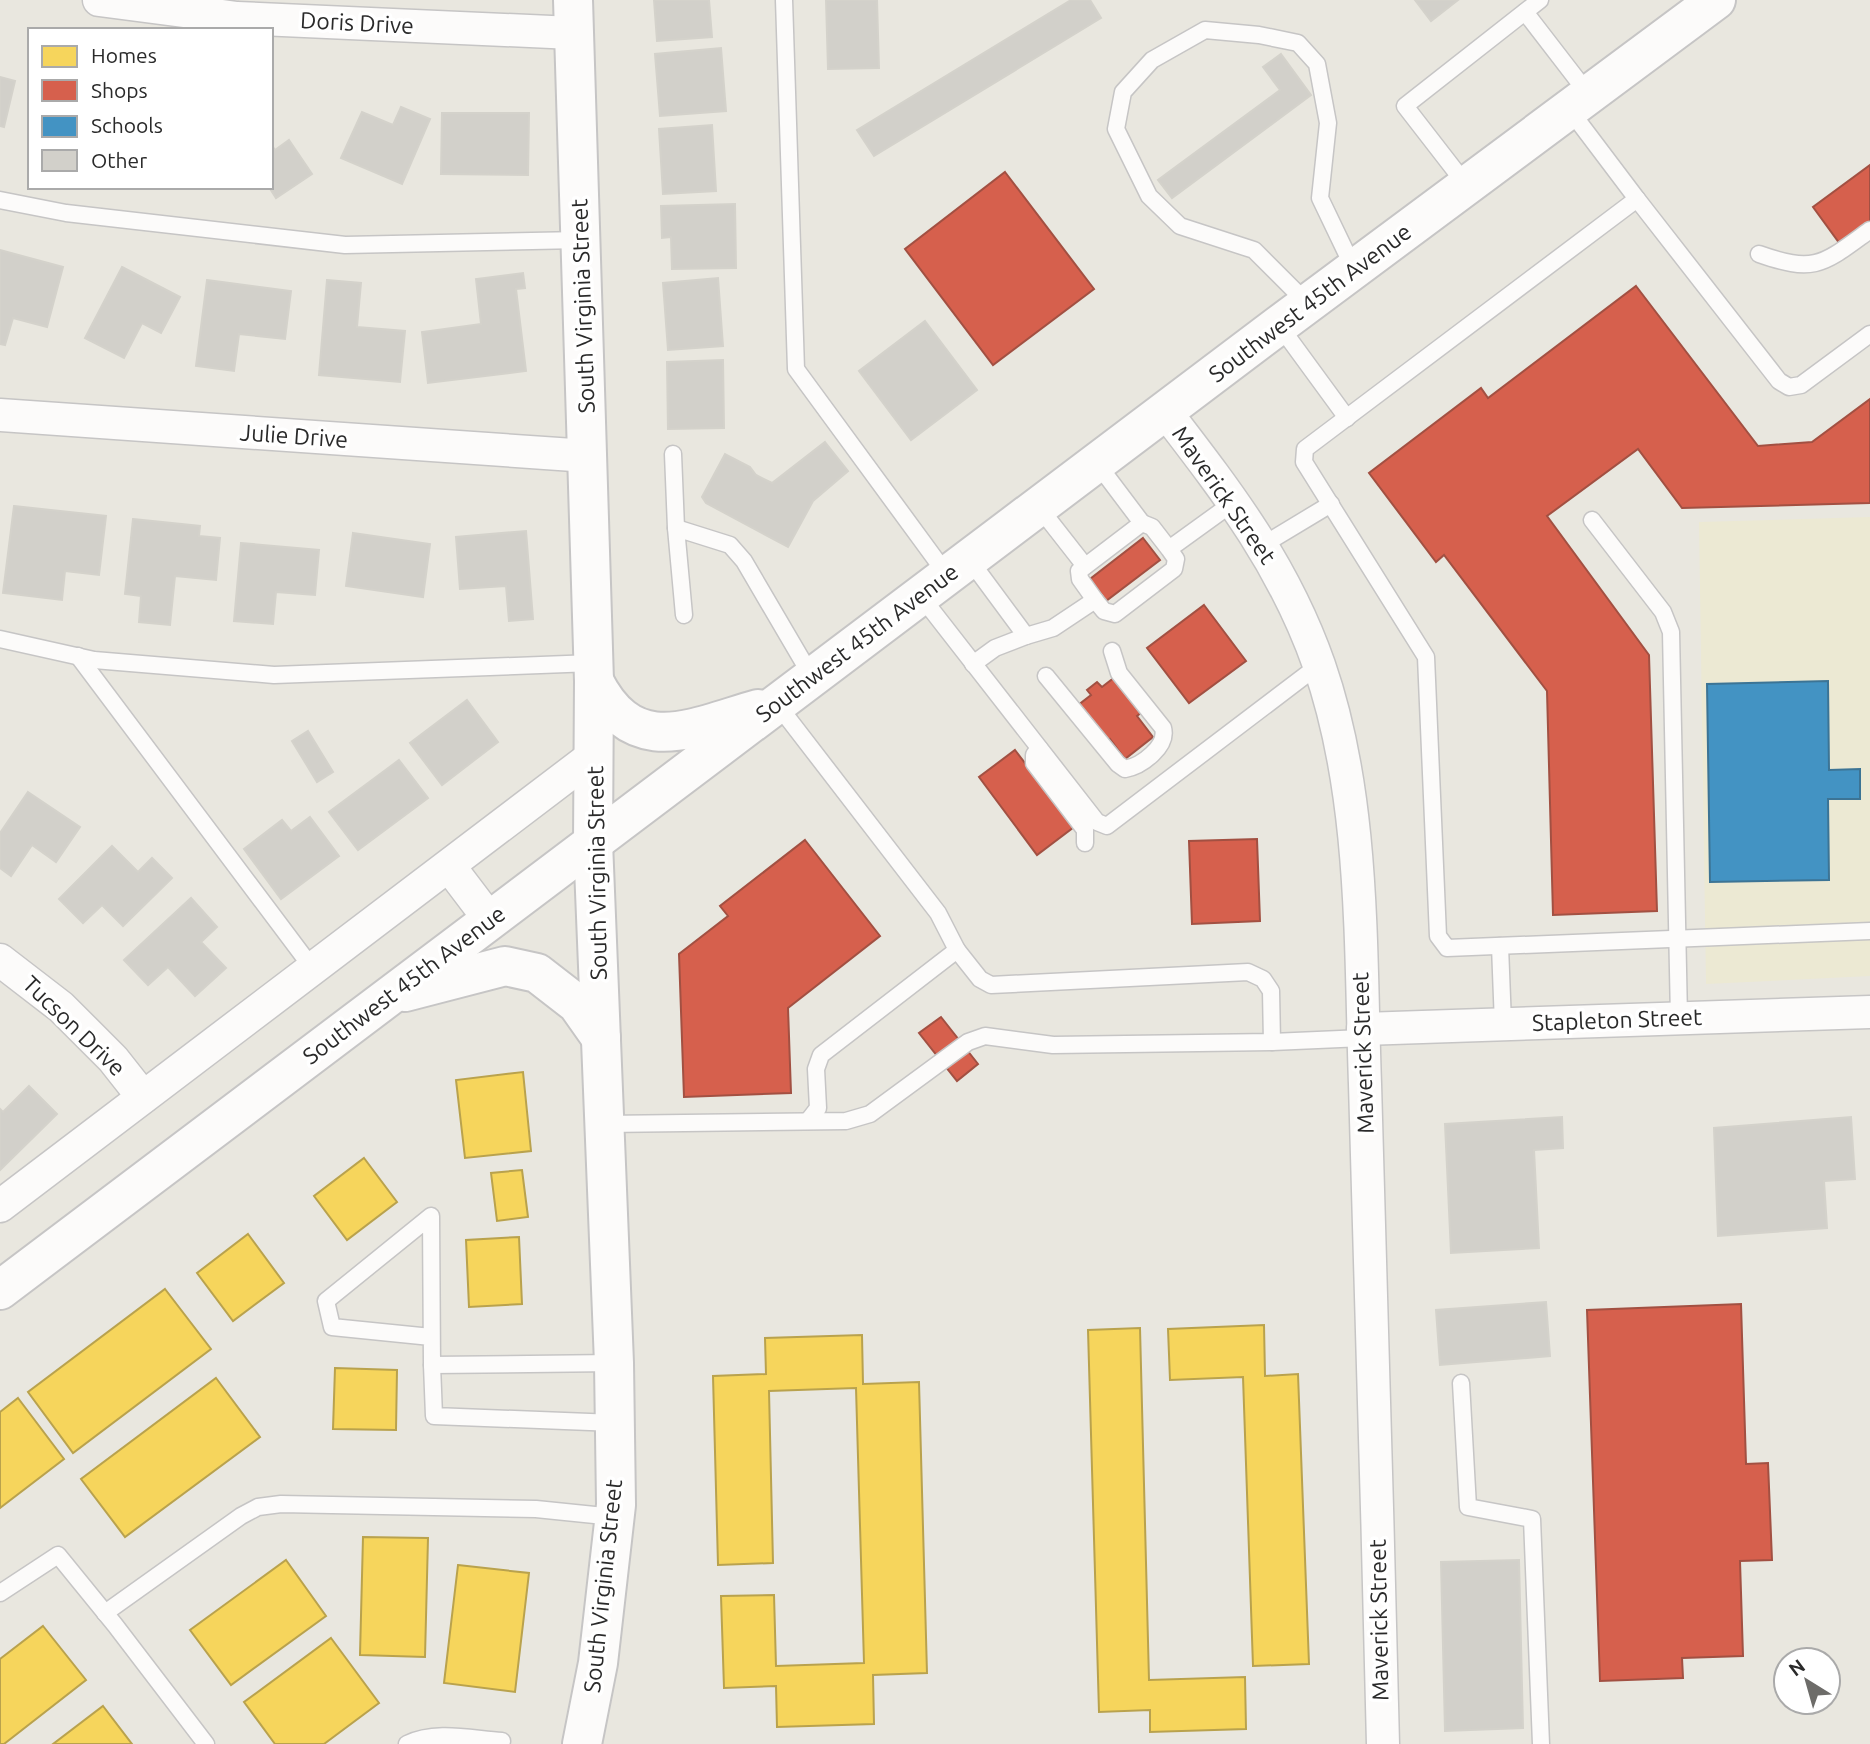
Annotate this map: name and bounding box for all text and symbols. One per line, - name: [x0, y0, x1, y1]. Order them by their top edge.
- street label: Doris Drive: [300, 7, 414, 38]
- legend: [28, 28, 273, 189]
- text: Homes: [91, 43, 157, 67]
- text: Shops: [91, 78, 148, 102]
- text: Schools: [91, 113, 163, 137]
- text: Other: [91, 148, 147, 172]
- street label: South Virginia Street: [566, 198, 599, 414]
- street label: Southwest 45th Avenue: [1204, 218, 1416, 387]
- street label: Julie Drive: [239, 419, 349, 452]
- street label: Maverick Street: [1168, 421, 1281, 568]
- street label: Southwest 45th Avenue: [751, 558, 963, 727]
- street label: South Virginia Street: [582, 766, 611, 980]
- street label: Southwest 45th Avenue: [298, 900, 510, 1069]
- street label: Tucson Drive: [18, 971, 131, 1081]
- street label: Maverick Street: [1347, 972, 1378, 1134]
- street label: Stapleton Street: [1532, 1004, 1702, 1035]
- street label: South Virginia Street: [579, 1478, 626, 1694]
- street label: Maverick Street: [1365, 1539, 1392, 1701]
- north arrow: [1772, 1646, 1842, 1716]
- text: N: [1784, 1654, 1809, 1680]

